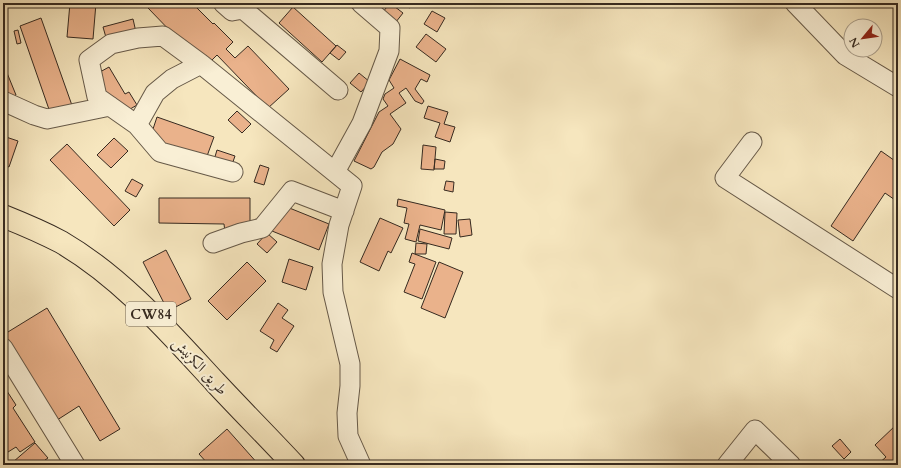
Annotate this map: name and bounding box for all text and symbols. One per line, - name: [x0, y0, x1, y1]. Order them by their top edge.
- north arrow: [843, 18, 883, 58]
- text: N: [846, 34, 864, 50]
- road number: CW84: [126, 302, 176, 326]
- street label: طريق الكرنيش: [168, 333, 232, 399]

